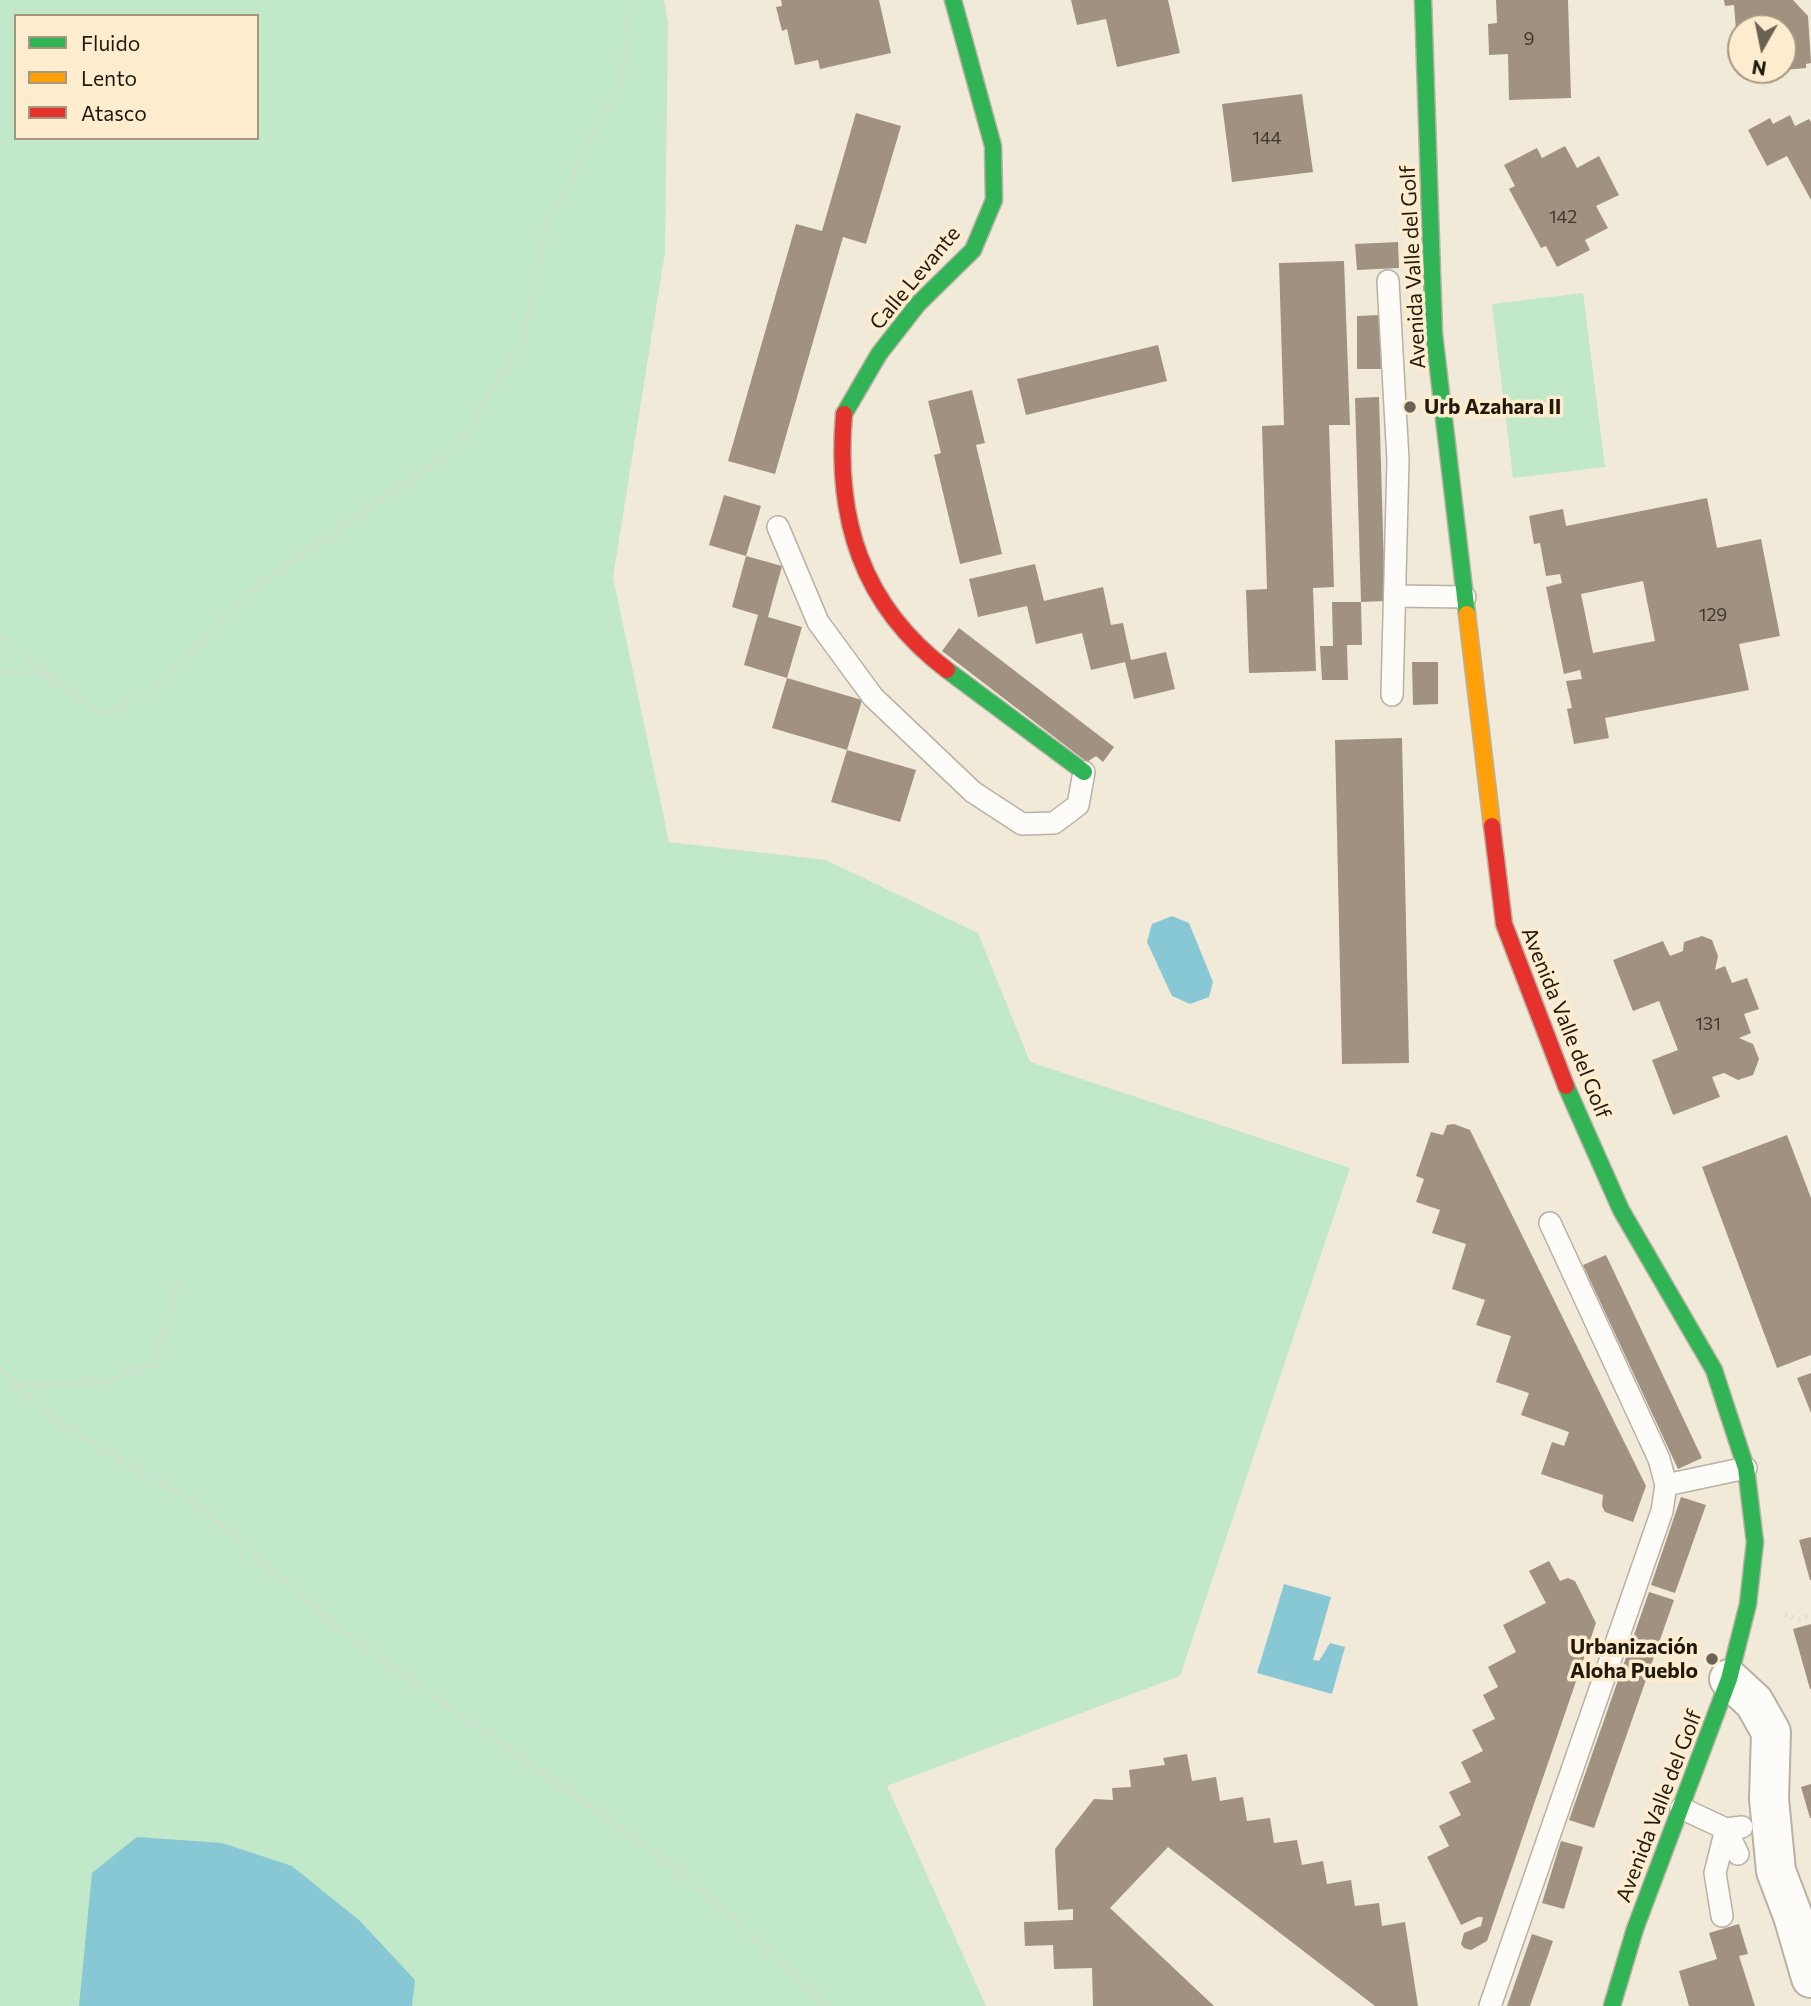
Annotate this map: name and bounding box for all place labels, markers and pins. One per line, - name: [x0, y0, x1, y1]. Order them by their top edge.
- place label: Urb Azahara II: [1424, 394, 1561, 420]
- marker: Urb Azahara II: [1402, 399, 1418, 415]
- place label: Urbanización Aloha Pueblo: [1570, 1634, 1698, 1684]
- marker: Urbanización Aloha Pueblo: [1704, 1651, 1720, 1667]

